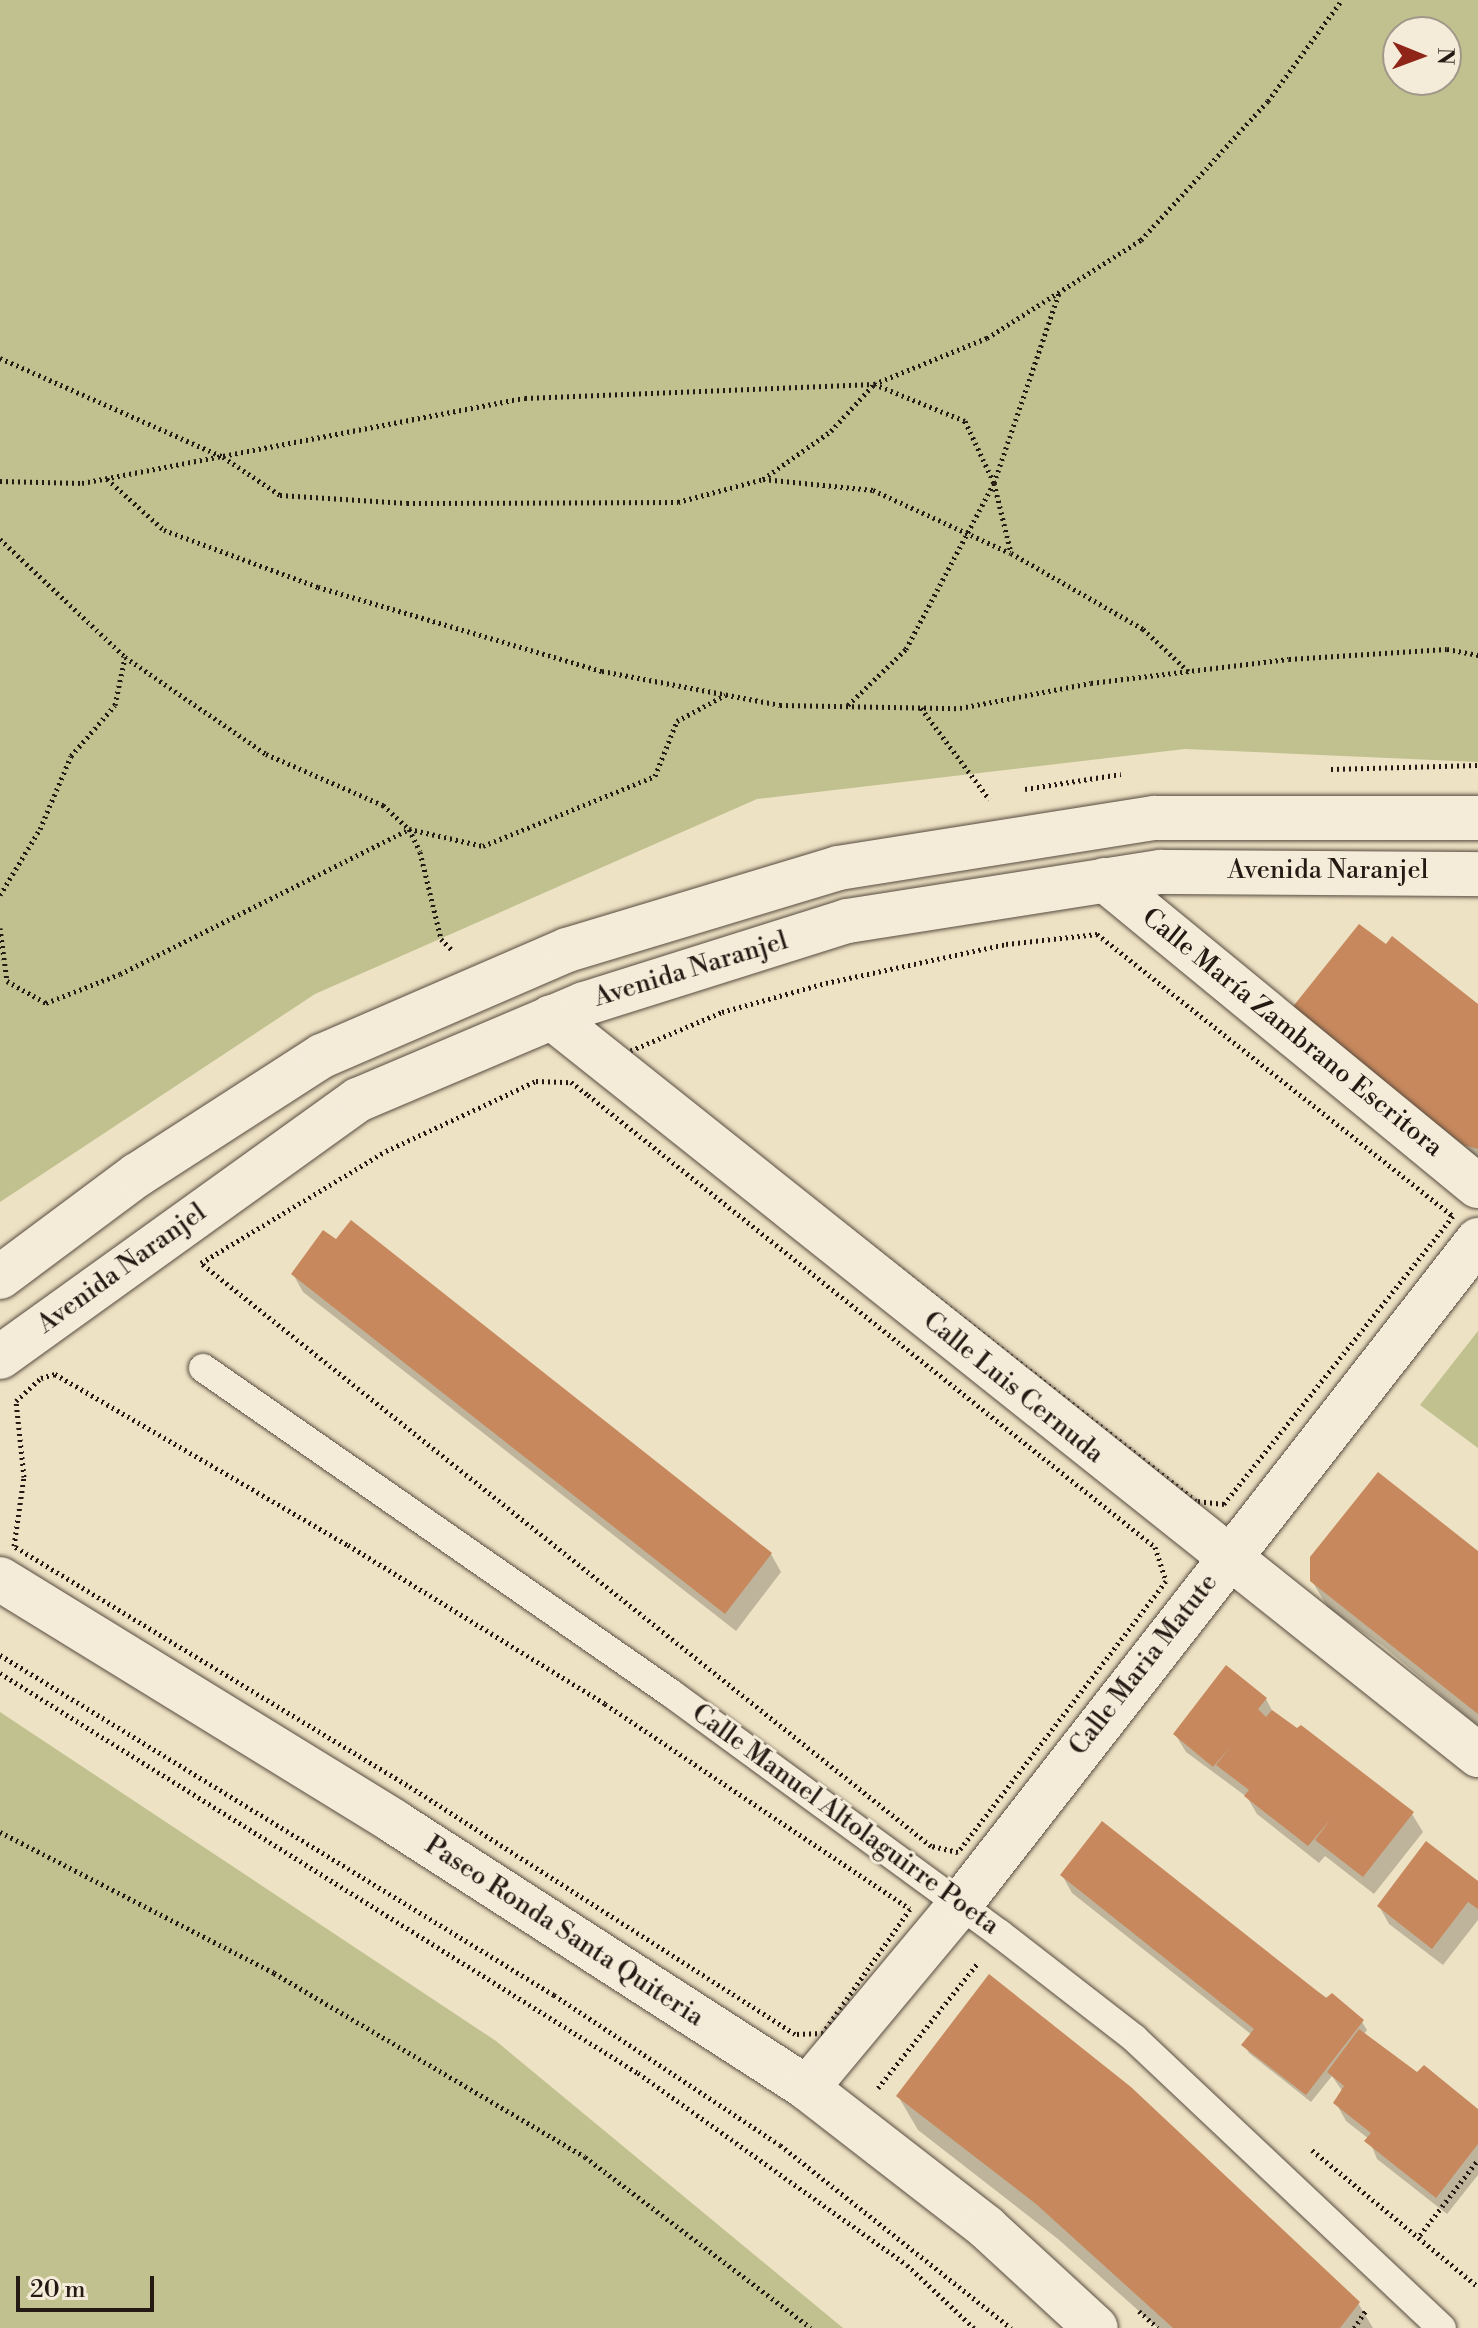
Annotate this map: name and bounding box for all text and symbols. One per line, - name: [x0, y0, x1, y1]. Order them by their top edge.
- north arrow: [1382, 16, 1462, 96]
- text: N: [1431, 47, 1458, 65]
- street label: Avenida Naranjel: [1228, 855, 1428, 887]
- street label: Calle María Zambrano Escritora: [1135, 902, 1449, 1164]
- street label: Avenida Naranjel: [590, 926, 792, 1014]
- street label: Avenida Naranjel: [32, 1197, 212, 1341]
- street label: Calle Luis Cernuda: [916, 1306, 1110, 1470]
- street label: Calle Maria Matute: [1063, 1568, 1225, 1762]
- street label: Calle Manuel Altolaguirre Poeta: [685, 1698, 1005, 1942]
- street label: Paseo Ronda Santa Quiteria: [419, 1830, 709, 2034]
- scale bar: [20, 2260, 158, 2310]
- text: 20 m: [30, 2275, 86, 2305]

